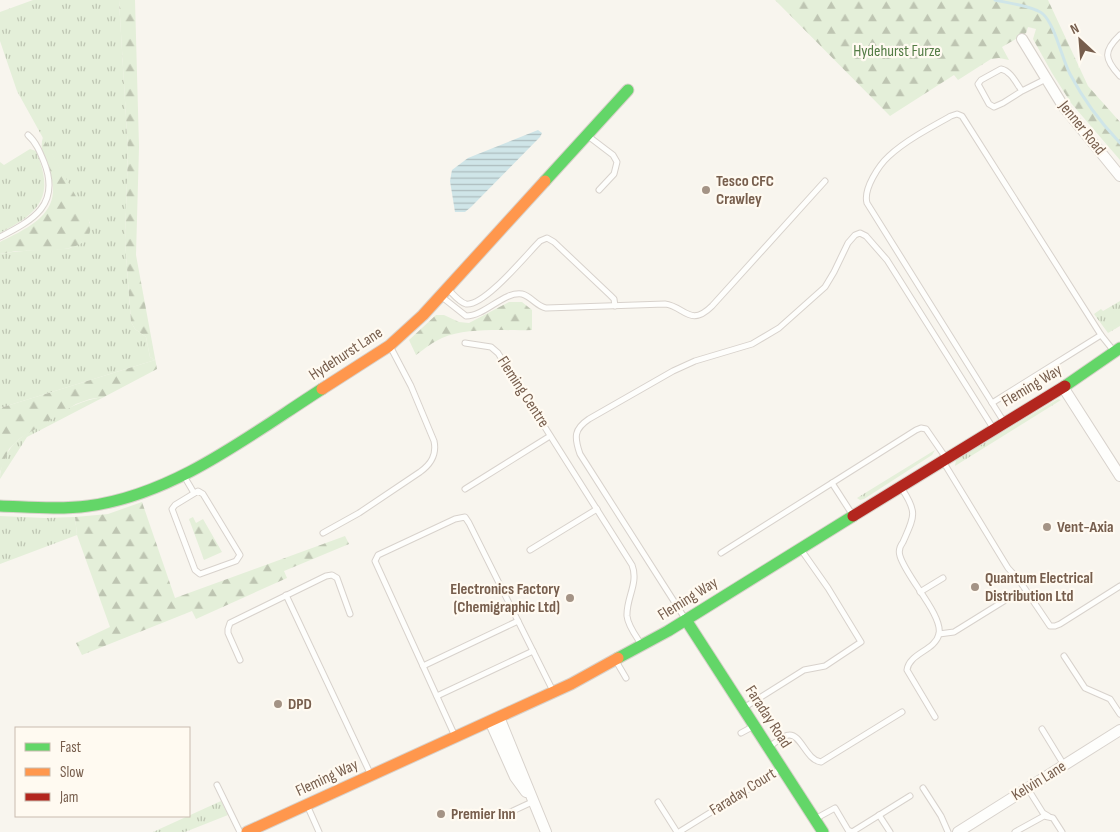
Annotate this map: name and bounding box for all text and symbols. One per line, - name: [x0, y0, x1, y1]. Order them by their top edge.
- north arrow: [1055, 15, 1105, 65]
- text: N: [1067, 19, 1082, 38]
- park label: Hydehurst Furze: [853, 42, 941, 61]
- street label: Jenner Road: [1054, 97, 1109, 159]
- place label: Tesco CFC Crawley: [716, 172, 774, 209]
- marker: Tesco CFC Crawley: [700, 184, 712, 196]
- street label: Hydehurst Lane: [306, 323, 386, 385]
- street label: Fleming Centre: [493, 353, 553, 431]
- street label: Fleming Way: [999, 361, 1065, 411]
- place label: Vent-Axia: [1057, 518, 1114, 537]
- marker: Vent-Axia: [1041, 521, 1053, 533]
- place label: Quantum Electrical Distribution Ltd: [985, 569, 1093, 606]
- street label: Fleming Way: [655, 573, 721, 625]
- place label: Electronics Factory (Chemigraphic Ltd): [450, 580, 560, 617]
- marker: Quantum Electrical Distribution Ltd: [969, 581, 981, 593]
- marker: Electronics Factory (Chemigraphic Ltd): [564, 592, 576, 604]
- street label: Faraday Road: [741, 682, 795, 752]
- place label: DPD: [288, 695, 312, 714]
- marker: DPD: [272, 698, 284, 710]
- legend: [15, 727, 190, 817]
- text: Fast: [60, 738, 82, 757]
- street label: Fleming Way: [293, 755, 361, 801]
- street label: Kelvin Lane: [1008, 757, 1070, 805]
- text: Slow: [60, 763, 84, 782]
- street label: Faraday Court: [706, 764, 780, 820]
- text: Jam: [59, 788, 78, 807]
- place label: Premier Inn: [451, 805, 516, 824]
- marker: Premier Inn: [435, 808, 447, 820]

